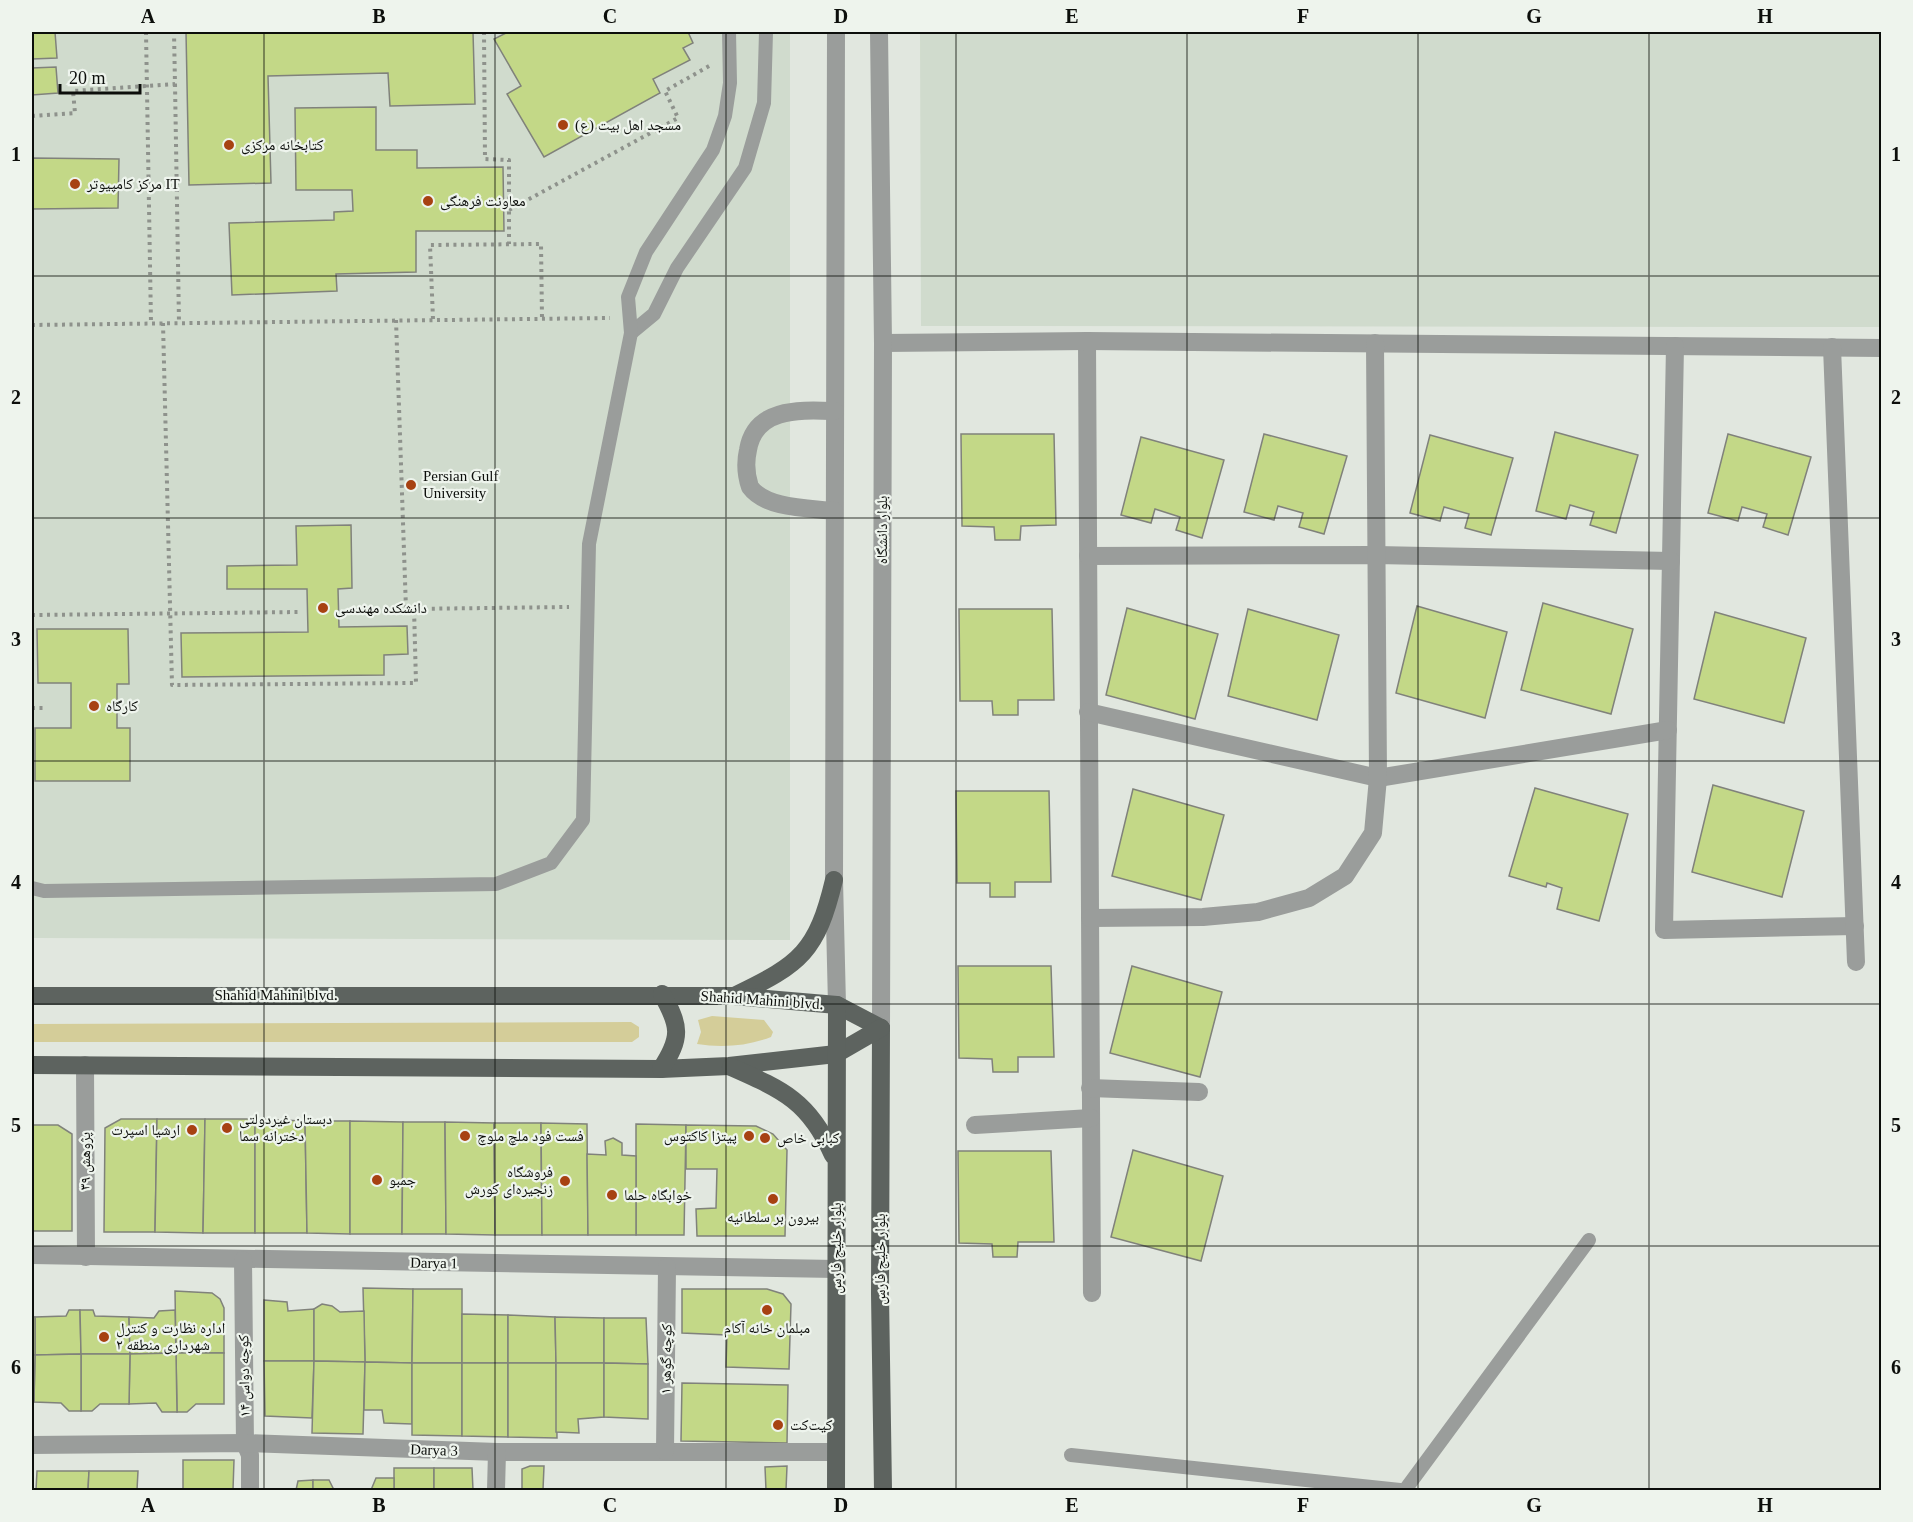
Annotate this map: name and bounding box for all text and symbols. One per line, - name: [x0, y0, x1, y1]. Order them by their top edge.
- text: A: [141, 5, 156, 27]
- text: B: [372, 5, 386, 27]
- text: C: [603, 5, 617, 27]
- text: D: [834, 5, 848, 27]
- text: E: [1065, 5, 1079, 27]
- text: F: [1297, 5, 1309, 27]
- text: G: [1526, 5, 1542, 27]
- text: H: [1757, 5, 1773, 27]
- scale bar: [60, 57, 140, 95]
- text: 20 m: [69, 68, 106, 88]
- place label: مسجد اهل بیت (ع): [575, 117, 681, 135]
- marker: مسجد اهل بیت (ع): [556, 118, 570, 132]
- place label: کتابخانه مرکزی: [241, 137, 323, 155]
- marker: کتابخانه مرکزی: [222, 138, 236, 152]
- text: 1: [11, 143, 21, 165]
- text: 1: [1891, 143, 1901, 165]
- place label: مرکز کامپیوتر IT: [86, 176, 180, 193]
- marker: مرکز کامپیوتر IT: [68, 177, 82, 191]
- place label: معاونت فرهنگی: [440, 193, 526, 211]
- marker: معاونت فرهنگی: [421, 194, 435, 208]
- text: 2: [11, 386, 21, 408]
- text: 2: [1891, 386, 1901, 408]
- place label: Persian Gulf University: [423, 468, 498, 501]
- marker: Persian Gulf University: [404, 478, 418, 492]
- street label: بلوار دانشگاه: [874, 496, 891, 564]
- place label: دانشکده مهندسی: [335, 600, 427, 618]
- marker: دانشکده مهندسی: [316, 601, 330, 615]
- text: 3: [11, 628, 21, 650]
- text: 3: [1891, 628, 1901, 650]
- place label: کارگاه: [106, 698, 138, 715]
- marker: کارگاه: [87, 699, 101, 713]
- text: 4: [11, 871, 21, 893]
- text: 4: [1891, 871, 1901, 893]
- street label: Shahid Mahini blvd.: [215, 987, 337, 1003]
- street label: Shahid Mahini blvd.: [700, 988, 824, 1012]
- place label: دبستان غیردولتی دخترانه سما: [239, 1111, 332, 1145]
- text: 5: [11, 1114, 21, 1136]
- text: 5: [1891, 1114, 1901, 1136]
- marker: دبستان غیردولتی دخترانه سما: [220, 1121, 234, 1135]
- place label: ارشیا اسپرت: [111, 1122, 180, 1139]
- marker: ارشیا اسپرت: [185, 1123, 199, 1137]
- place label: فست فود ملچ ملوچ: [477, 1128, 584, 1146]
- place label: پیتزا کاکتوس: [664, 1128, 737, 1146]
- marker: فست فود ملچ ملوچ: [458, 1129, 472, 1143]
- marker: پیتزا کاکتوس: [742, 1129, 756, 1143]
- place label: کبابی خاص: [777, 1130, 839, 1148]
- marker: کبابی خاص: [758, 1131, 772, 1145]
- street label: پژوهش ۳۹: [77, 1132, 95, 1190]
- place label: فروشگاه زنجیره‌ای کورش: [465, 1164, 553, 1199]
- place label: جمبو: [389, 1172, 417, 1189]
- marker: جمبو: [370, 1173, 384, 1187]
- marker: فروشگاه زنجیره‌ای کورش: [558, 1174, 572, 1188]
- place label: خوابگاه حلما: [624, 1187, 692, 1204]
- marker: خوابگاه حلما: [605, 1188, 619, 1202]
- marker: بیرون بر سلطانیه: [766, 1192, 780, 1206]
- street label: بلوار خلیج‌ فارس: [828, 1202, 846, 1294]
- place label: بیرون بر سلطانیه: [727, 1209, 819, 1227]
- street label: بلوار خلیج ‌فارس: [872, 1213, 890, 1305]
- street label: Darya 1: [410, 1255, 458, 1271]
- marker: مبلمان خانه آکام: [760, 1303, 774, 1317]
- place label: اداره‌ نظارت و کنترل شهرداری منطقه ۲: [116, 1320, 225, 1355]
- place label: مبلمان خانه آکام: [724, 1320, 810, 1338]
- street label: کوچه گوهر ۱: [657, 1323, 676, 1395]
- marker: اداره‌ نظارت و کنترل شهرداری منطقه ۲: [97, 1330, 111, 1344]
- street label: کوچه دواس ۱۴: [235, 1335, 255, 1417]
- text: 6: [11, 1356, 21, 1378]
- text: 6: [1891, 1356, 1901, 1378]
- place label: کیت‌کت: [790, 1417, 832, 1433]
- marker: کیت‌کت: [771, 1418, 785, 1432]
- street label: Darya 3: [410, 1441, 458, 1459]
- text: A: [141, 1494, 156, 1516]
- text: B: [372, 1494, 386, 1516]
- text: C: [603, 1494, 617, 1516]
- text: D: [834, 1494, 848, 1516]
- text: E: [1065, 1494, 1079, 1516]
- text: F: [1297, 1494, 1309, 1516]
- text: G: [1526, 1494, 1542, 1516]
- text: H: [1757, 1494, 1773, 1516]

